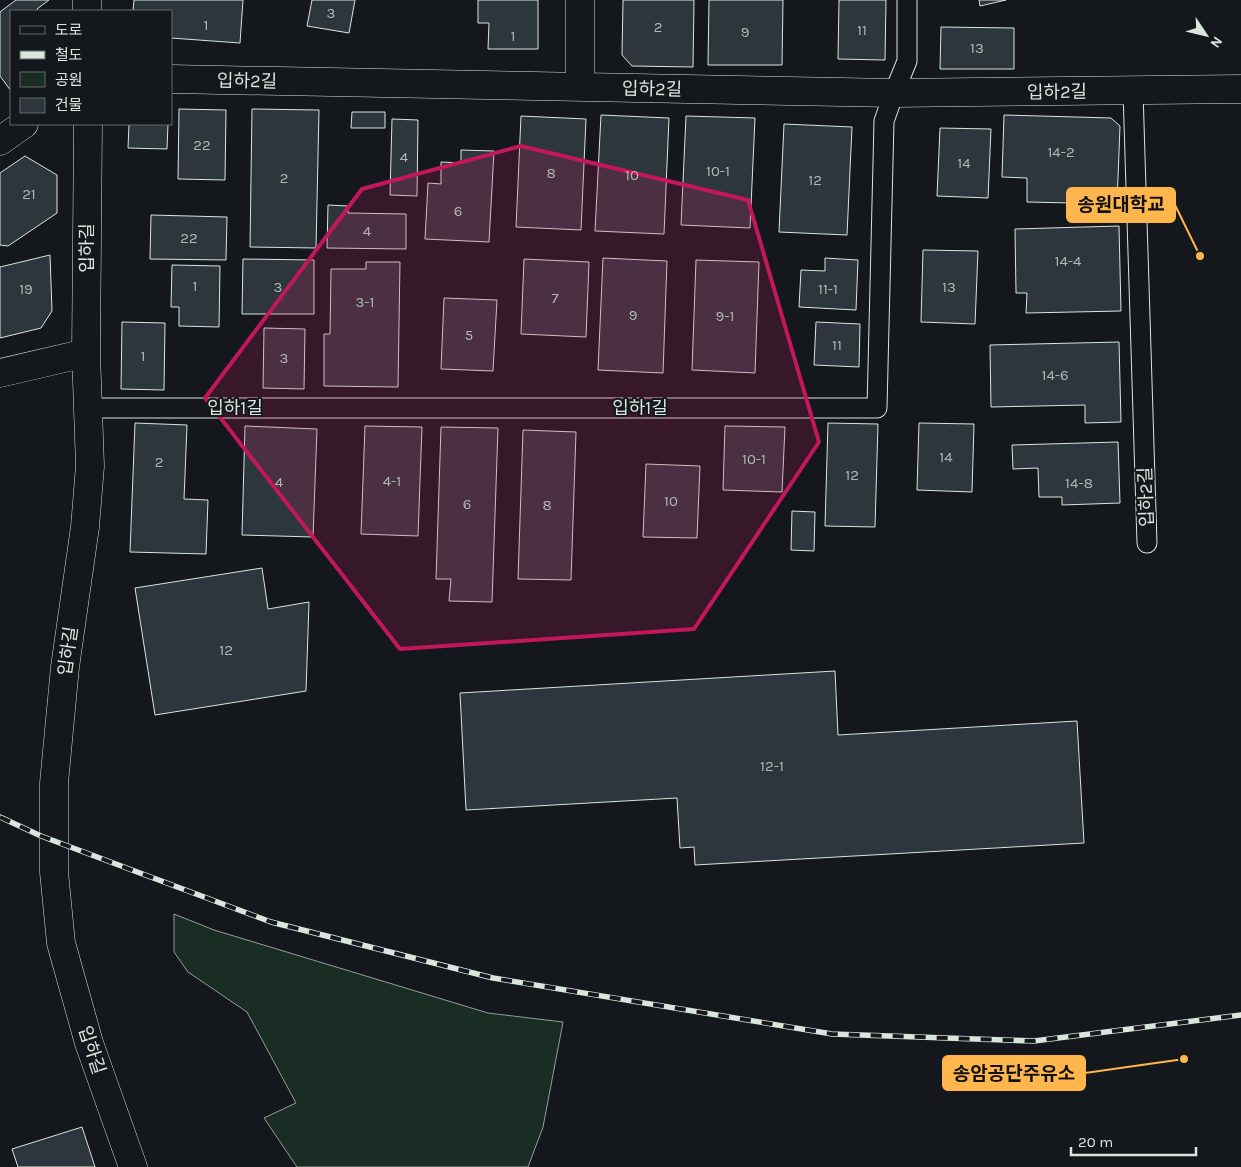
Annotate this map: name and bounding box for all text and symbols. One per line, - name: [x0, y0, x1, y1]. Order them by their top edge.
- house number: 3: [327, 4, 335, 22]
- legend: [10, 10, 172, 125]
- north arrow: [1181, 10, 1231, 60]
- house number: 1: [204, 16, 208, 34]
- house number: 2: [654, 18, 662, 36]
- text: 도로: [55, 21, 83, 39]
- house number: 11: [857, 21, 867, 39]
- house number: 9: [741, 23, 749, 41]
- house number: 1: [511, 27, 515, 45]
- text: N: [1206, 33, 1226, 51]
- house number: 13: [970, 39, 984, 57]
- text: 철도: [55, 46, 83, 64]
- street label: 입하2길: [217, 69, 277, 93]
- text: 공원: [55, 71, 83, 89]
- street label: 입하2길: [622, 77, 682, 101]
- street label: 입하2길: [1027, 80, 1087, 104]
- text: 건물: [55, 96, 83, 114]
- house number: 22: [193, 136, 211, 154]
- house number: 14-2: [1047, 143, 1075, 161]
- house number: 4: [400, 148, 409, 166]
- house number: 14: [957, 154, 971, 172]
- house number: 10-1: [706, 162, 730, 180]
- house number: 8: [546, 164, 556, 182]
- house number: 10: [625, 166, 639, 184]
- house number: 2: [280, 169, 288, 187]
- house number: 12: [808, 171, 822, 189]
- house number: 21: [22, 185, 36, 203]
- callout: 송원대학교: [1067, 188, 1175, 222]
- text: 송원대학교: [1077, 194, 1165, 216]
- house number: 6: [454, 202, 462, 220]
- house number: 4: [363, 222, 372, 240]
- street label: 입하길: [76, 223, 98, 273]
- house number: 22: [180, 229, 198, 247]
- house number: 14-4: [1055, 252, 1082, 270]
- house number: 1: [193, 277, 197, 295]
- house number: 3: [274, 278, 282, 296]
- house number: 13: [942, 278, 956, 296]
- house number: 19: [19, 280, 33, 298]
- house number: 11-1: [818, 280, 838, 298]
- house number: 7: [551, 289, 559, 307]
- house number: 3-1: [355, 293, 375, 311]
- house number: 9: [629, 306, 637, 324]
- house number: 9-1: [716, 307, 734, 325]
- house number: 5: [465, 326, 473, 344]
- house number: 11: [832, 336, 842, 354]
- house number: 1: [141, 347, 145, 365]
- house number: 3: [280, 349, 288, 367]
- house number: 14-6: [1041, 366, 1069, 384]
- street label: 입하1길: [207, 397, 263, 419]
- street label: 입하1길: [612, 397, 668, 419]
- house number: 14: [939, 448, 953, 466]
- house number: 10-1: [742, 450, 766, 468]
- house number: 2: [155, 453, 163, 471]
- house number: 12: [845, 466, 859, 484]
- street label: 입하2길: [1134, 467, 1158, 527]
- house number: 4-1: [383, 472, 401, 490]
- house number: 4: [275, 473, 284, 491]
- house number: 14-8: [1065, 474, 1093, 492]
- house number: 10: [664, 492, 678, 510]
- house number: 6: [463, 495, 471, 513]
- house number: 8: [542, 496, 552, 514]
- street label: 입하길: [54, 625, 82, 677]
- house number: 12: [219, 641, 233, 659]
- house number: 12-1: [760, 757, 784, 775]
- street label: 입하길: [74, 1023, 110, 1077]
- callout: 송암공단주유소: [943, 1056, 1085, 1090]
- text: 송암공단주유소: [953, 1063, 1075, 1085]
- scale bar: [1071, 1124, 1196, 1156]
- text: 20 m: [1078, 1133, 1113, 1151]

